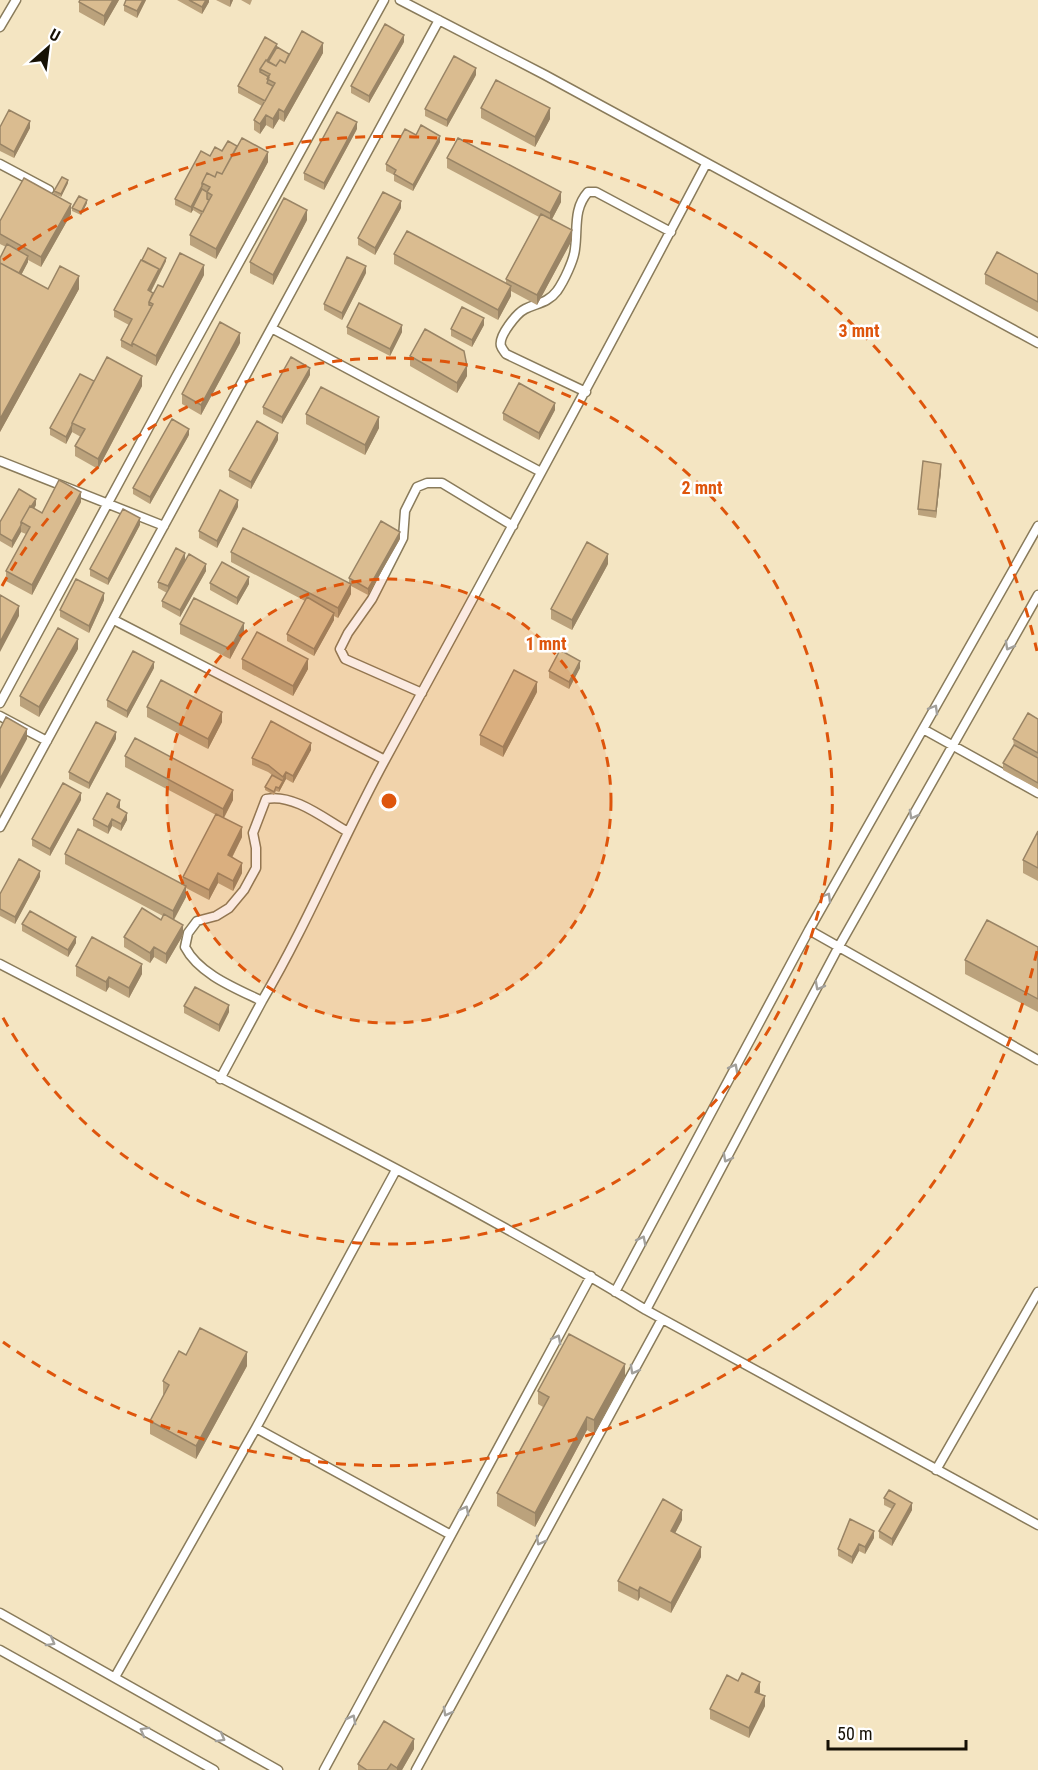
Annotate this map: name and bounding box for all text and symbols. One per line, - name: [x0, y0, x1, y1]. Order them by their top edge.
- north arrow: [18, 18, 78, 78]
- text: U: [46, 25, 63, 46]
- text: 3 mnt: [839, 320, 880, 341]
- text: 2 mnt: [682, 477, 723, 498]
- text: 1 mnt: [526, 633, 567, 654]
- one-way arrow: [1005, 639, 1016, 650]
- one-way arrow: [927, 705, 938, 715]
- centre of rings: [379, 791, 399, 811]
- one-way arrow: [909, 809, 921, 820]
- one-way arrow: [820, 893, 832, 903]
- one-way arrow: [814, 979, 826, 990]
- one-way arrow: [727, 1064, 738, 1074]
- one-way arrow: [723, 1152, 734, 1162]
- one-way arrow: [635, 1236, 646, 1246]
- one-way arrow: [550, 1334, 561, 1345]
- one-way arrow: [630, 1364, 641, 1374]
- one-way arrow: [458, 1506, 469, 1516]
- one-way arrow: [536, 1535, 548, 1545]
- one-way arrow: [45, 1634, 55, 1646]
- one-way arrow: [443, 1706, 454, 1717]
- scale bar: [828, 1713, 966, 1751]
- one-way arrow: [345, 1714, 356, 1725]
- text: 50 m: [837, 1723, 872, 1744]
- one-way arrow: [140, 1727, 151, 1738]
- one-way arrow: [215, 1730, 225, 1742]

